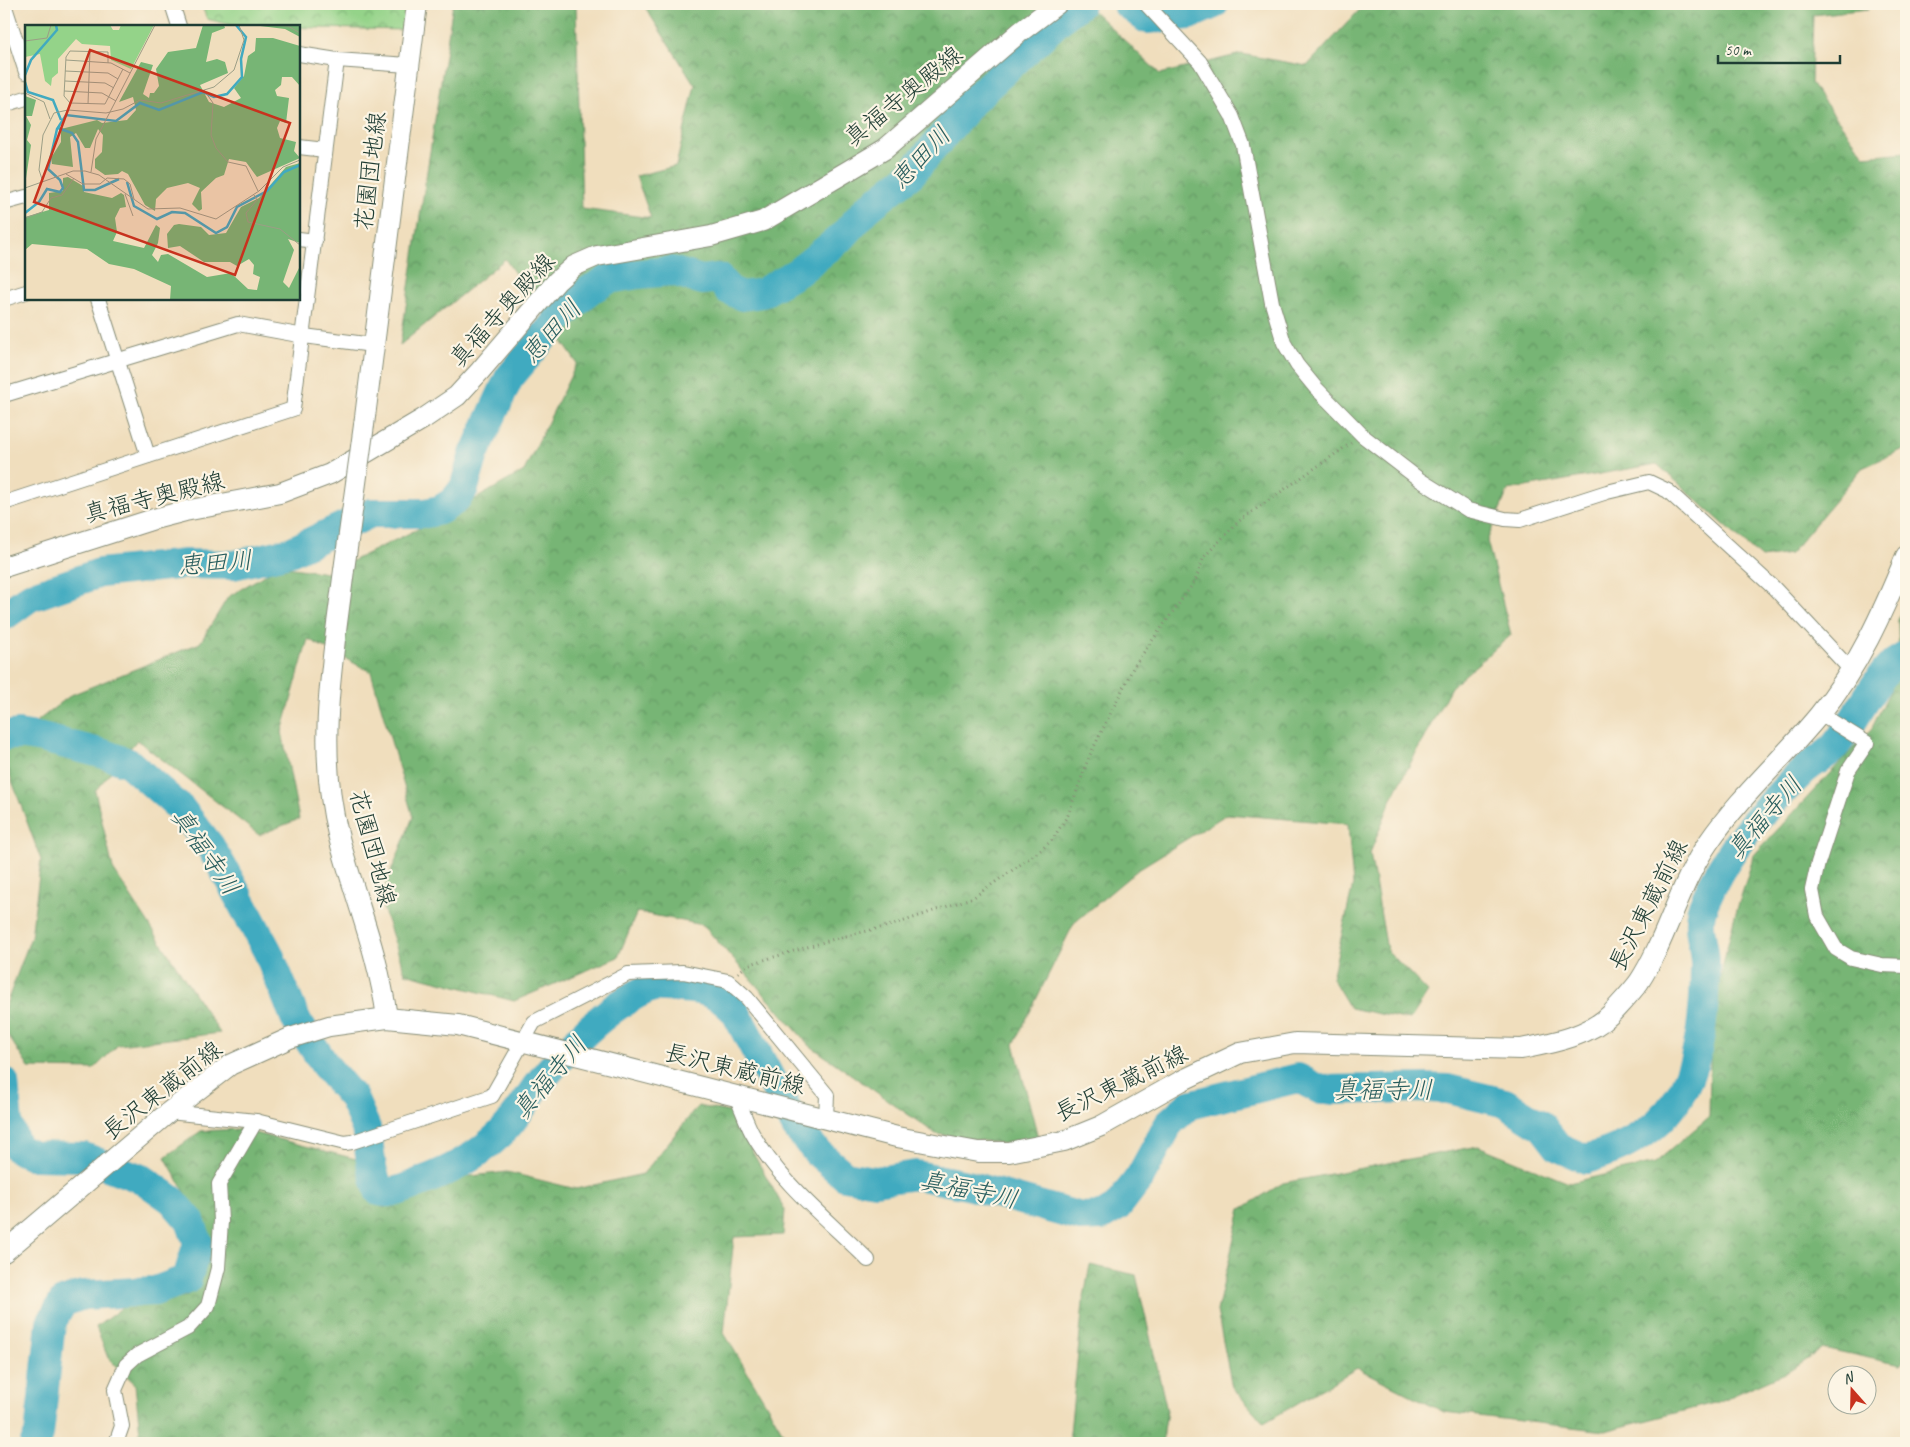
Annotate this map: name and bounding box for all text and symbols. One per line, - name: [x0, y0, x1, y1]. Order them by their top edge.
- inset map: [25, 25, 300, 300]
- scale bar: [1718, 32, 1840, 64]
- street label: 真福寺奥殿線: [838, 39, 968, 153]
- text: 50 m: [1725, 41, 1752, 60]
- street label: 花園団地線: [348, 110, 392, 232]
- water label: 恵田川: [883, 119, 958, 196]
- street label: 真福寺奥殿線: [443, 246, 561, 374]
- water label: 恵田川: [515, 293, 589, 370]
- street label: 真福寺奥殿線: [81, 465, 227, 529]
- water label: 恵田川: [176, 544, 254, 582]
- water label: 真福寺川: [1720, 769, 1810, 866]
- street label: 花園団地線: [343, 786, 403, 910]
- water label: 真福寺川: [163, 801, 247, 902]
- street label: 長沢東蔵前線: [1602, 834, 1694, 976]
- water label: 真福寺川: [505, 1029, 594, 1126]
- street label: 長沢東蔵前線: [96, 1034, 228, 1146]
- street label: 長沢東蔵前線: [662, 1037, 808, 1101]
- street label: 長沢東蔵前線: [1050, 1038, 1192, 1128]
- water label: 真福寺川: [1333, 1074, 1433, 1106]
- water label: 真福寺川: [917, 1164, 1021, 1216]
- north arrow: [1828, 1364, 1878, 1414]
- text: N: [1841, 1368, 1857, 1388]

